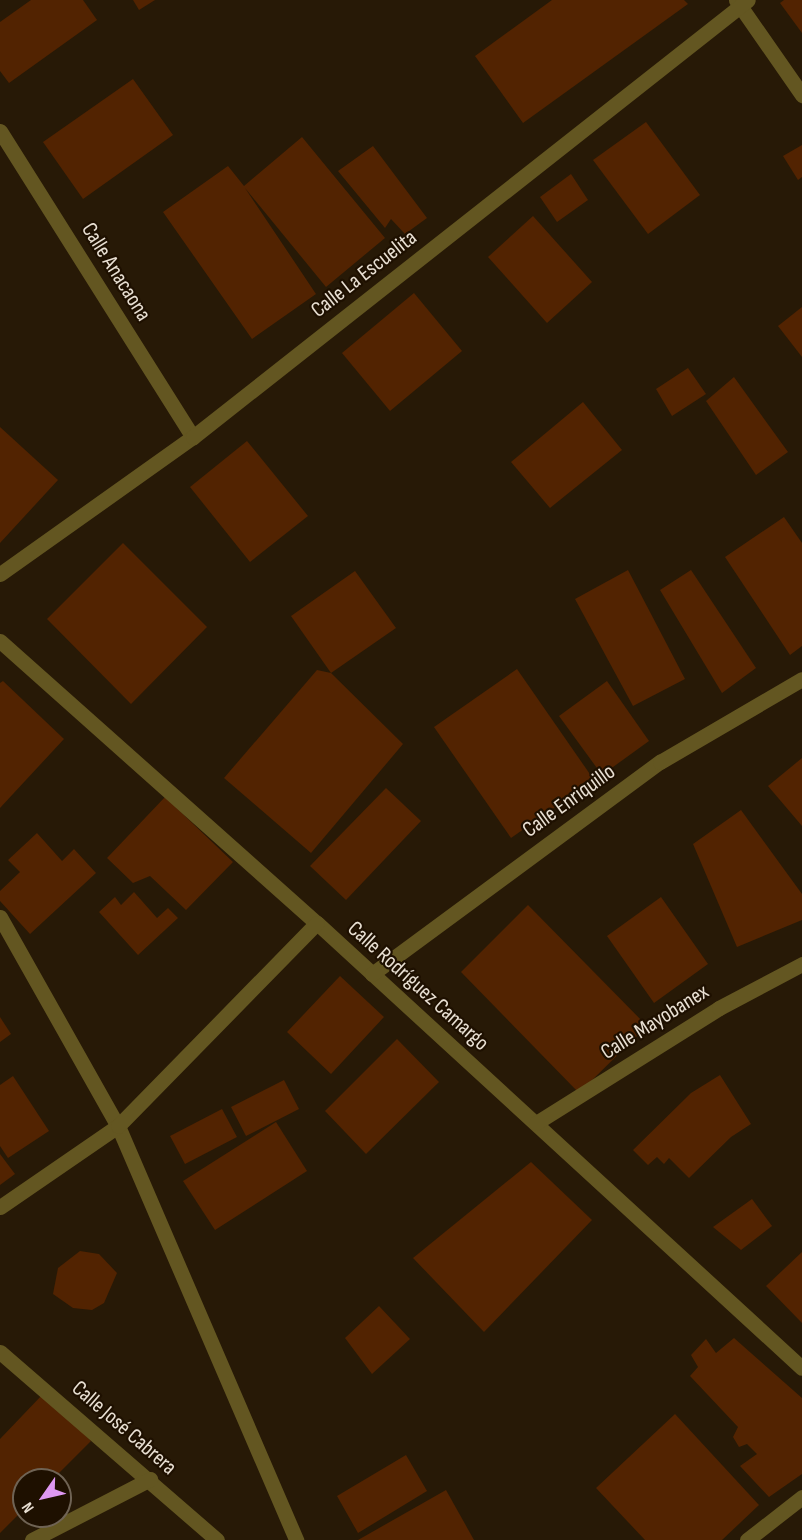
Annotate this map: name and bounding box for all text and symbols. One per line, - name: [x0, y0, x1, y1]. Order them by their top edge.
- street label: Calle Anacaona: [75, 218, 157, 326]
- street label: Calle La Escuelita: [306, 225, 422, 323]
- street label: Calle Enriquillo: [518, 759, 620, 843]
- street label: Calle Rodríguez Camargo: [342, 916, 494, 1056]
- street label: Calle Mayobanex: [596, 978, 714, 1066]
- street label: Calle José Cabrera: [66, 1375, 182, 1481]
- north arrow: [12, 1468, 72, 1528]
- text: N: [18, 1498, 39, 1516]

